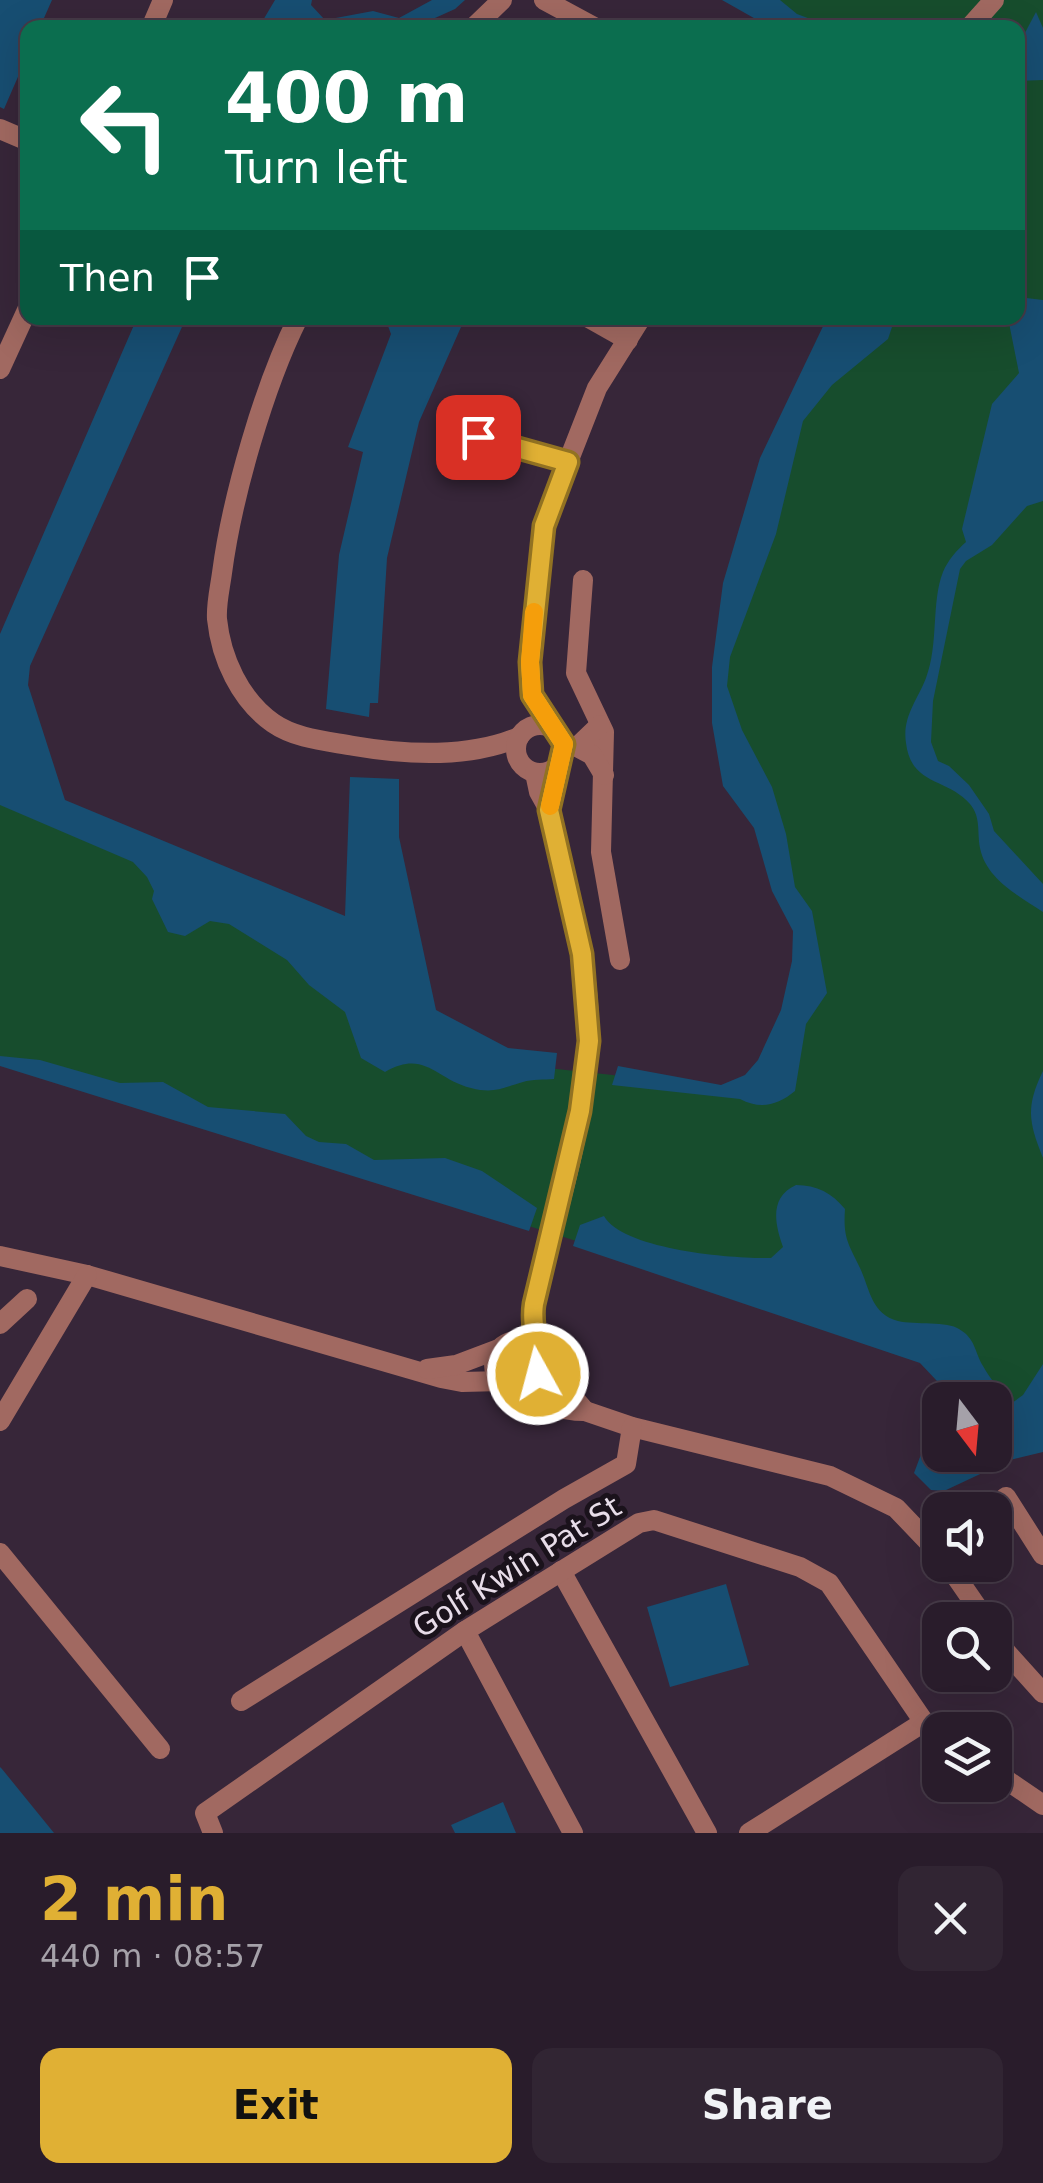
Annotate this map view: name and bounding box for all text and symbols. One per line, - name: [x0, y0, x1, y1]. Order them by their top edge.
- text: 400 m: [225, 57, 468, 139]
- icon: left: [60, 60, 190, 190]
- text: Turn left: [225, 141, 408, 194]
- icon: arrive: [175, 250, 230, 305]
- text: Then: [60, 256, 155, 300]
- pin: [436, 395, 521, 480]
- icon: arrive: [451, 410, 506, 465]
- position arrow: [486, 1322, 590, 1426]
- north arrow: [922, 1382, 1012, 1472]
- map controls: [922, 1382, 1012, 1802]
- street label: Golf Kwin Pat St: [406, 1488, 627, 1645]
- button: sound: [922, 1492, 1012, 1582]
- button: search: [922, 1602, 1012, 1692]
- button: layers: [922, 1712, 1012, 1802]
- text: 2 min: [40, 1864, 228, 1934]
- button: close: [898, 1866, 1003, 1971]
- text: 440 m · 08:57: [40, 1937, 265, 1975]
- button: Exit: [40, 2048, 512, 2163]
- button: Share: [532, 2048, 1003, 2163]

